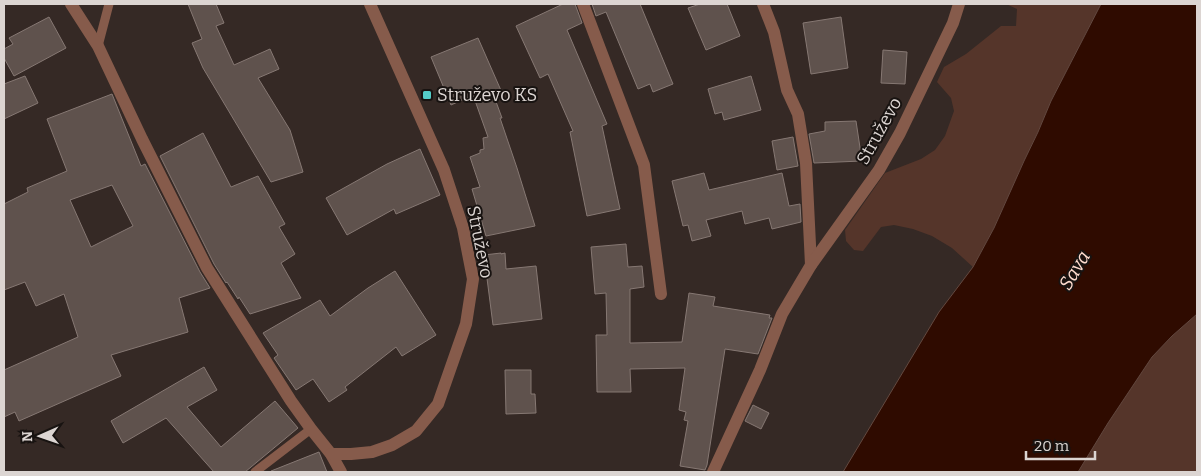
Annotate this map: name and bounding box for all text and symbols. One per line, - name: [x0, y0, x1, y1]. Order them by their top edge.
- place label: Struževo KS: [437, 84, 537, 106]
- marker: Struževo KS: [421, 89, 433, 101]
- street label: Struževo: [852, 93, 906, 169]
- street label: Struževo: [462, 204, 498, 280]
- water label: Sava: [1054, 246, 1095, 294]
- north arrow: [15, 411, 65, 461]
- scale bar: [1026, 428, 1095, 460]
- text: N: [19, 431, 36, 442]
- text: 20 m: [1034, 437, 1070, 455]

